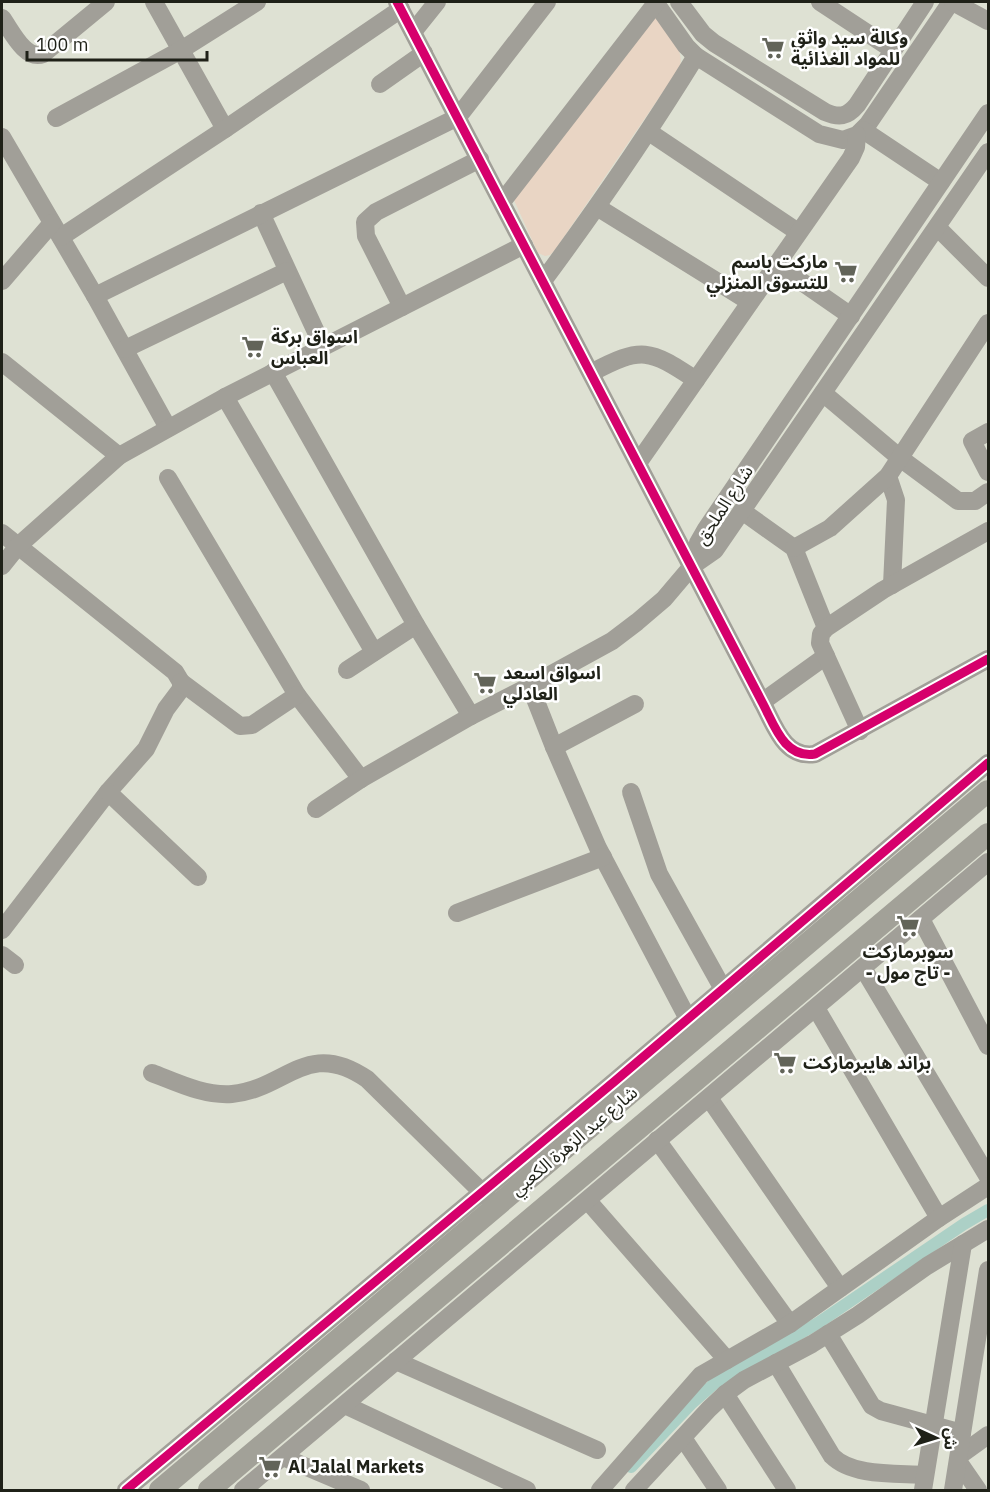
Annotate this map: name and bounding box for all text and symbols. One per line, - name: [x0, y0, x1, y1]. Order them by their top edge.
- scale bar: [27, 24, 207, 62]
- place label: وكالة سيد واثق للمواد الغذائية: [791, 26, 908, 70]
- text: 100 m: [36, 33, 88, 56]
- supermarket icon: وكالة سيد واثق للمواد الغذائية: [760, 35, 786, 61]
- place label: ماركت باسم للتسوق المنزلي: [706, 250, 828, 297]
- supermarket icon: ماركت باسم للتسوق المنزلي: [833, 259, 859, 285]
- place label: اسواق بركة العباس: [271, 325, 358, 369]
- supermarket icon: اسواق بركة العباس: [240, 334, 266, 360]
- street label: شارع الملحق: [689, 461, 760, 550]
- place label: اسواق اسعد العادلي: [503, 661, 601, 708]
- supermarket icon: اسواق اسعد العادلي: [472, 670, 498, 696]
- supermarket icon: سوبرماركت - تاج مول -: [895, 913, 921, 939]
- place label: سوبرماركت - تاج مول -: [862, 940, 954, 986]
- supermarket icon: براند هايبرماركت: [772, 1050, 798, 1076]
- place label: براند هايبرماركت: [803, 1051, 931, 1074]
- street label: شارع عبد الزهرة الكعبي: [505, 1081, 644, 1203]
- north arrow: [906, 1408, 966, 1468]
- text: ش: [940, 1427, 962, 1451]
- supermarket icon: Al Jalal Markets: [257, 1454, 283, 1480]
- place label: Al Jalal Markets: [288, 1455, 424, 1478]

